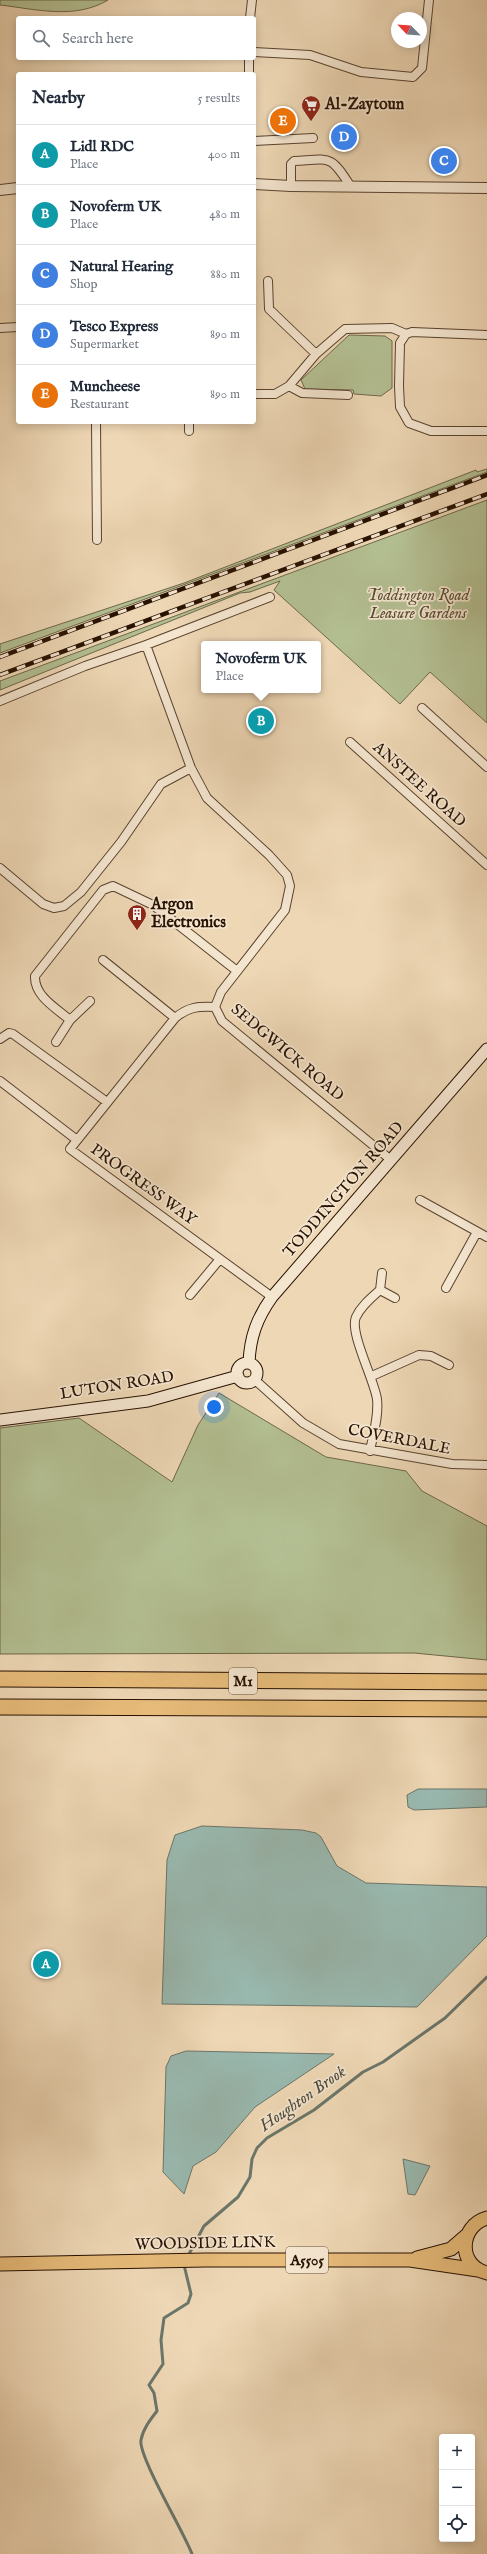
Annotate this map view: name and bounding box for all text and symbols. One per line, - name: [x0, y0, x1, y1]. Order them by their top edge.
- north arrow: [391, 12, 427, 48]
- search box: [16, 16, 256, 60]
- icon: search: [30, 27, 52, 49]
- text: Search here: [62, 29, 133, 48]
- text: Nearby: [32, 88, 85, 109]
- text: 5 results: [198, 90, 240, 107]
- supermarket icon: Al-Zaytoun: [300, 94, 322, 122]
- place label: Al-Zaytoun: [324, 95, 405, 115]
- pin: E: [270, 106, 296, 136]
- pin: D: [331, 122, 357, 152]
- text: Lidl RDC: [70, 137, 134, 156]
- text: A: [41, 146, 49, 163]
- text: 400 m: [208, 146, 240, 163]
- pin: C: [431, 146, 457, 176]
- text: Place: [70, 156, 98, 173]
- text: Novoferm UK: [70, 197, 161, 216]
- text: B: [41, 206, 49, 223]
- text: 480 m: [209, 206, 240, 223]
- text: Place: [70, 216, 98, 233]
- text: Natural Hearing: [70, 257, 173, 276]
- text: C: [40, 266, 50, 283]
- text: 880 m: [211, 266, 240, 283]
- text: Shop: [70, 276, 98, 293]
- text: Tesco Express: [70, 317, 158, 336]
- text: D: [40, 326, 50, 343]
- text: 890 m: [210, 326, 240, 343]
- text: Supermarket: [70, 336, 139, 353]
- text: Muncheese: [70, 377, 140, 396]
- text: E: [40, 386, 50, 403]
- text: 890 m: [210, 386, 240, 403]
- text: Restaurant: [70, 396, 129, 413]
- park label: Toddington Road Leasure Gardens: [367, 586, 471, 624]
- popup: [201, 641, 321, 693]
- text: Novoferm UK: [215, 649, 307, 668]
- text: Place: [215, 668, 244, 685]
- pin: B: [248, 706, 274, 736]
- street label: ANSTEE ROAD: [368, 737, 470, 832]
- place label: Argon Electronics: [150, 895, 226, 933]
- building icon: Argon Electronics: [126, 903, 148, 931]
- street label: SEDGWICK ROAD: [226, 1000, 348, 1106]
- street label: TODDINGTON ROAD: [280, 1118, 409, 1262]
- street label: PROGRESS WAY: [86, 1140, 201, 1231]
- street label: LUTON ROAD: [59, 1367, 176, 1405]
- your location: [204, 1397, 224, 1417]
- street label: COVERDALE: [346, 1420, 452, 1460]
- road number: M1: [229, 1668, 257, 1694]
- pin: A: [33, 1949, 59, 1979]
- water label: Houghton Brook: [255, 2061, 350, 2137]
- street label: WOODSIDE LINK: [135, 2233, 276, 2255]
- road number: A5505: [286, 2247, 328, 2273]
- map controls: [439, 2434, 475, 2542]
- button: +: [439, 2434, 475, 2470]
- button: −: [439, 2470, 475, 2506]
- button: locate: [439, 2506, 475, 2542]

